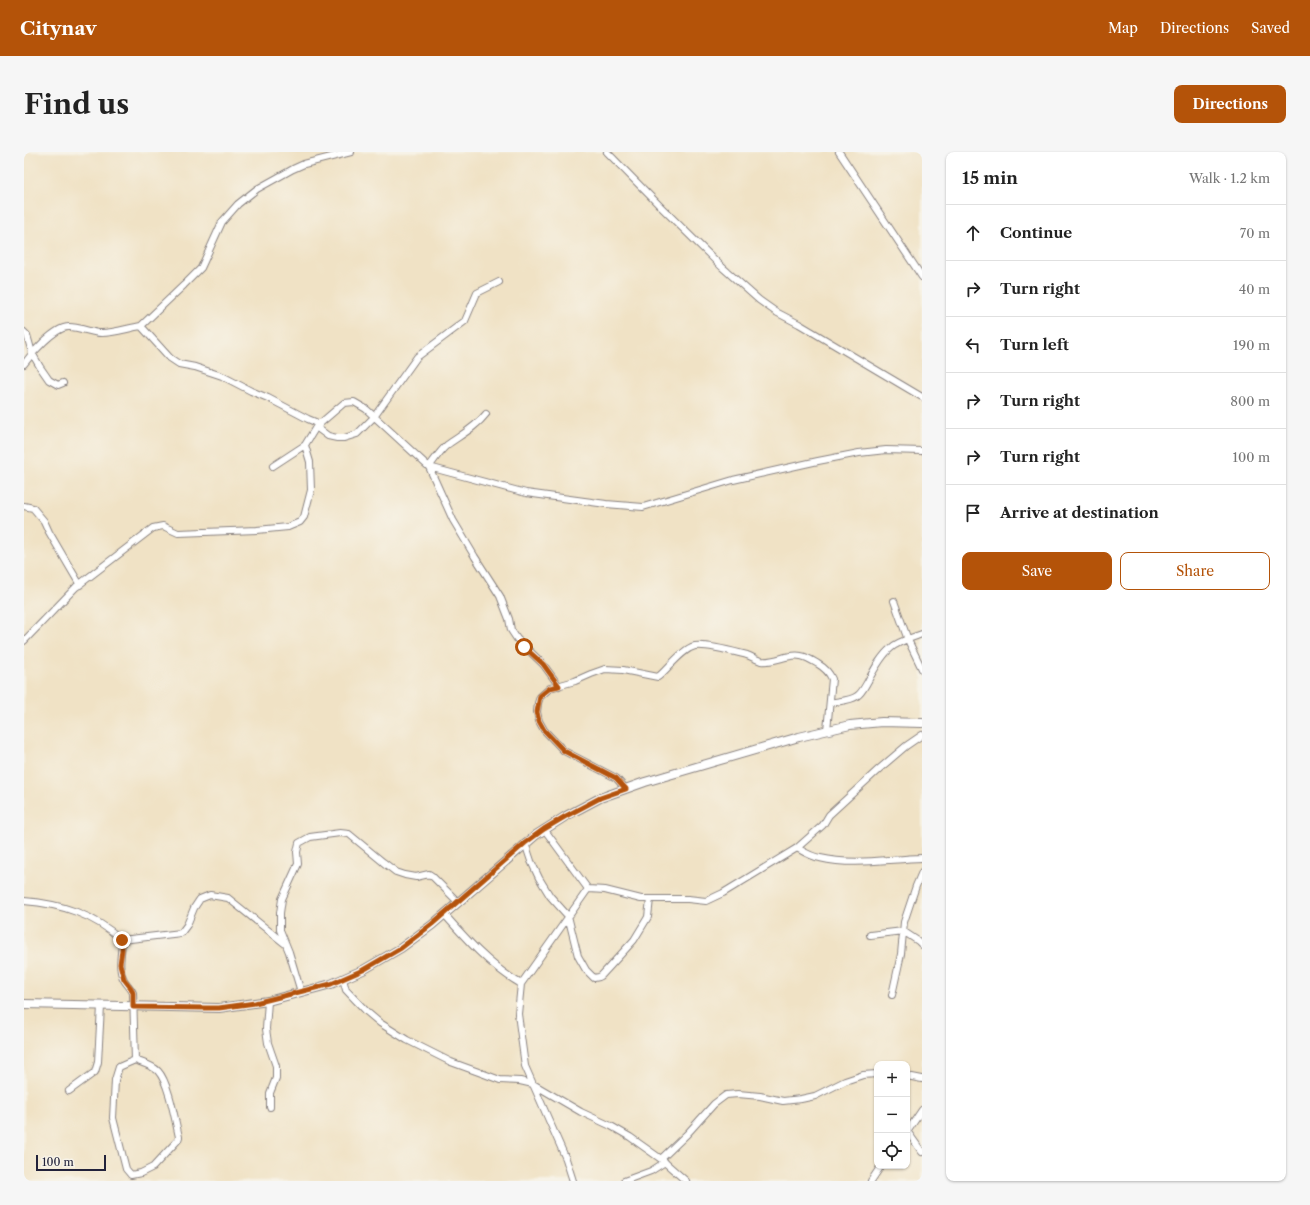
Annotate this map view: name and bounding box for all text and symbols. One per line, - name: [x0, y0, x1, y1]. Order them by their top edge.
- text: Citynav: [20, 17, 97, 40]
- text: Map: [1108, 19, 1138, 37]
- text: Directions: [1160, 19, 1229, 37]
- text: Saved: [1251, 19, 1290, 37]
- button: Directions: [1174, 85, 1286, 123]
- text: Find us: [24, 87, 129, 121]
- text: 15 min: [962, 168, 1018, 188]
- text: Walk · 1.2 km: [1189, 170, 1270, 186]
- icon: ahead: [962, 222, 984, 244]
- text: Continue: [1000, 223, 1072, 242]
- text: 70 m: [1240, 225, 1270, 241]
- icon: right: [962, 278, 984, 300]
- text: Turn right: [1000, 279, 1080, 298]
- text: 40 m: [1239, 281, 1270, 297]
- icon: left: [962, 334, 984, 356]
- text: Turn left: [1000, 335, 1069, 354]
- text: 190 m: [1233, 337, 1270, 353]
- icon: right: [962, 390, 984, 412]
- text: Turn right: [1000, 391, 1080, 410]
- text: 800 m: [1230, 393, 1270, 409]
- icon: right: [962, 446, 984, 468]
- text: Turn right: [1000, 447, 1080, 466]
- text: 100 m: [1232, 449, 1270, 465]
- icon: arrive: [962, 502, 984, 524]
- text: Arrive at destination: [1000, 503, 1159, 522]
- button: Save: [962, 552, 1112, 590]
- button: Share: [1120, 552, 1270, 590]
- route start: [515, 638, 533, 656]
- route end: [113, 931, 131, 949]
- map controls: [874, 1061, 910, 1169]
- button: +: [874, 1061, 910, 1097]
- button: −: [874, 1097, 910, 1133]
- button: locate: [874, 1133, 910, 1169]
- scale bar: [36, 1153, 106, 1172]
- text: 100 m: [42, 1155, 74, 1169]

